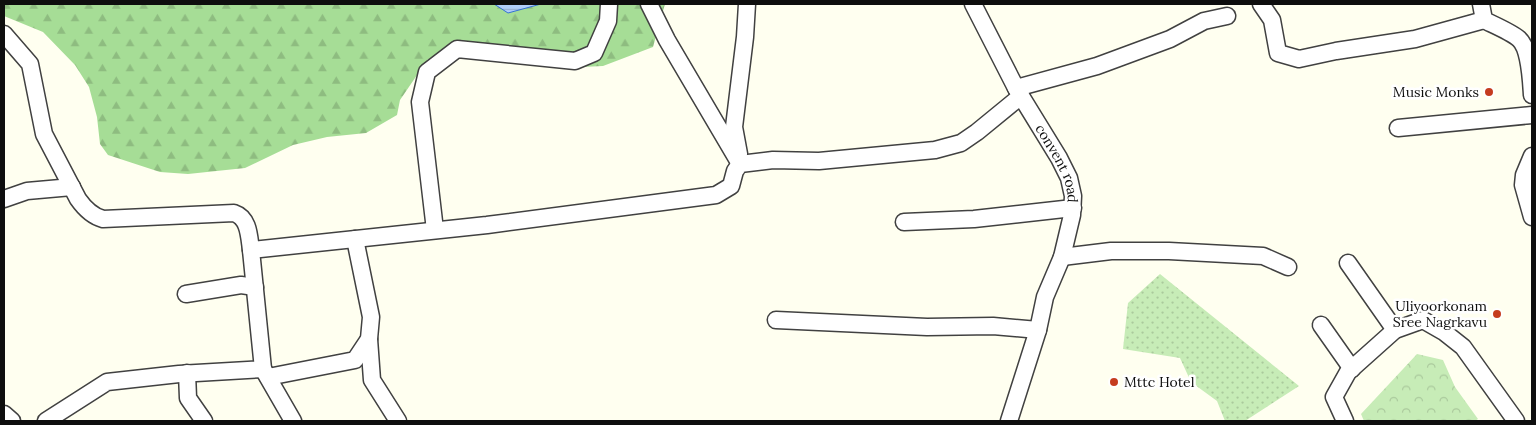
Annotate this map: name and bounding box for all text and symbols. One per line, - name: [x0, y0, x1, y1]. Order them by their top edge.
- place label: Music Monks: [1393, 83, 1479, 101]
- marker: Music Monks: [1483, 86, 1495, 98]
- street label: convent road: [1031, 121, 1082, 203]
- place label: Uliyoorkonam Sree Nagrkavu: [1393, 297, 1487, 331]
- marker: Uliyoorkonam Sree Nagrkavu: [1491, 308, 1503, 320]
- place label: Mttc Hotel: [1124, 373, 1195, 391]
- marker: Mttc Hotel: [1108, 376, 1120, 388]

